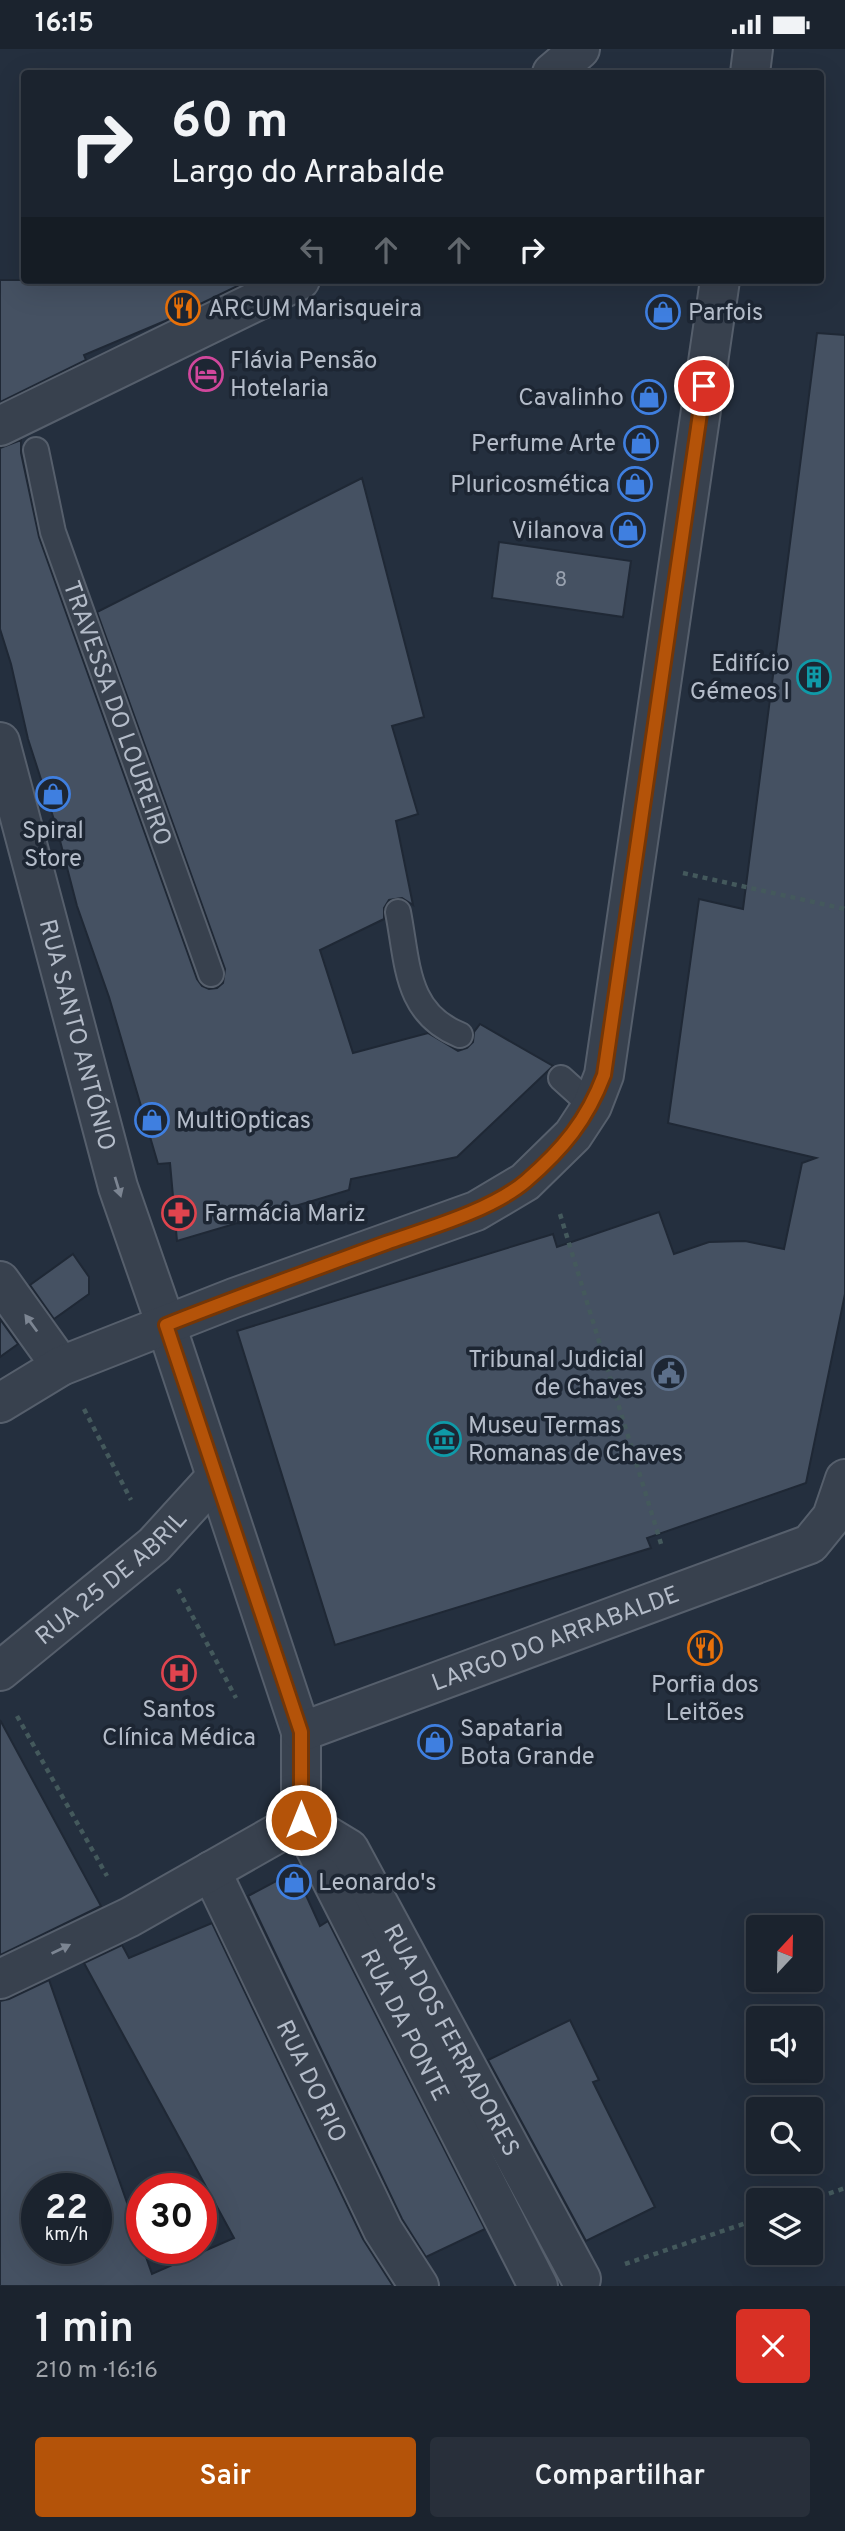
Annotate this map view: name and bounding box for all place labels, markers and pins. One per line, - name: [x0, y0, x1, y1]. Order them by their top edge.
- restaurant icon: ARCUM Marisqueira: [164, 289, 202, 327]
- shop icon: Parfois: [644, 293, 682, 331]
- place label: ARCUM Marisqueira: [208, 295, 422, 325]
- place label: Parfois: [688, 299, 763, 329]
- place label: Flávia Pensão Hotelaria: [230, 347, 377, 405]
- hotel icon: Flávia Pensão Hotelaria: [187, 355, 225, 393]
- pin: [674, 356, 734, 416]
- shop icon: Cavalinho: [630, 378, 668, 416]
- place label: Cavalinho: [518, 384, 624, 414]
- shop icon: Perfume Arte: [622, 424, 660, 462]
- place label: Perfume Arte: [471, 430, 616, 460]
- shop icon: Pluricosmética: [616, 465, 654, 503]
- place label: Pluricosmética: [450, 471, 610, 501]
- shop icon: Vilanova: [609, 511, 647, 549]
- place label: Vilanova: [511, 517, 604, 547]
- place label: Edifício Gémeos I: [690, 650, 790, 708]
- building icon: Edifício Gémeos I: [795, 658, 833, 696]
- shop icon: Spiral Store: [34, 775, 72, 813]
- place label: Spiral Store: [22, 817, 84, 875]
- shop icon: MultiOpticas: [133, 1101, 171, 1139]
- place label: MultiOpticas: [176, 1107, 311, 1137]
- pharmacy icon: Farmácia Mariz: [160, 1194, 198, 1232]
- place label: Farmácia Mariz: [204, 1200, 366, 1230]
- place label: Tribunal Judicial de Chaves: [468, 1346, 644, 1404]
- public building icon: Tribunal Judicial de Chaves: [650, 1354, 688, 1392]
- place label: Museu Termas Romanas de Chaves: [468, 1412, 683, 1470]
- museum icon: Museu Termas Romanas de Chaves: [425, 1420, 463, 1458]
- restaurant icon: Porfia dos Leitões: [686, 1629, 724, 1667]
- hospital icon: Santos Clínica Médica: [160, 1654, 198, 1692]
- place label: Porfia dos Leitões: [651, 1671, 759, 1729]
- place label: Santos Clínica Médica: [102, 1696, 256, 1754]
- place label: Sapataria Bota Grande: [460, 1715, 595, 1773]
- shop icon: Sapataria Bota Grande: [416, 1723, 454, 1761]
- shop icon: Leonardo's: [275, 1863, 313, 1901]
- place label: Leonardo's: [318, 1869, 437, 1899]

